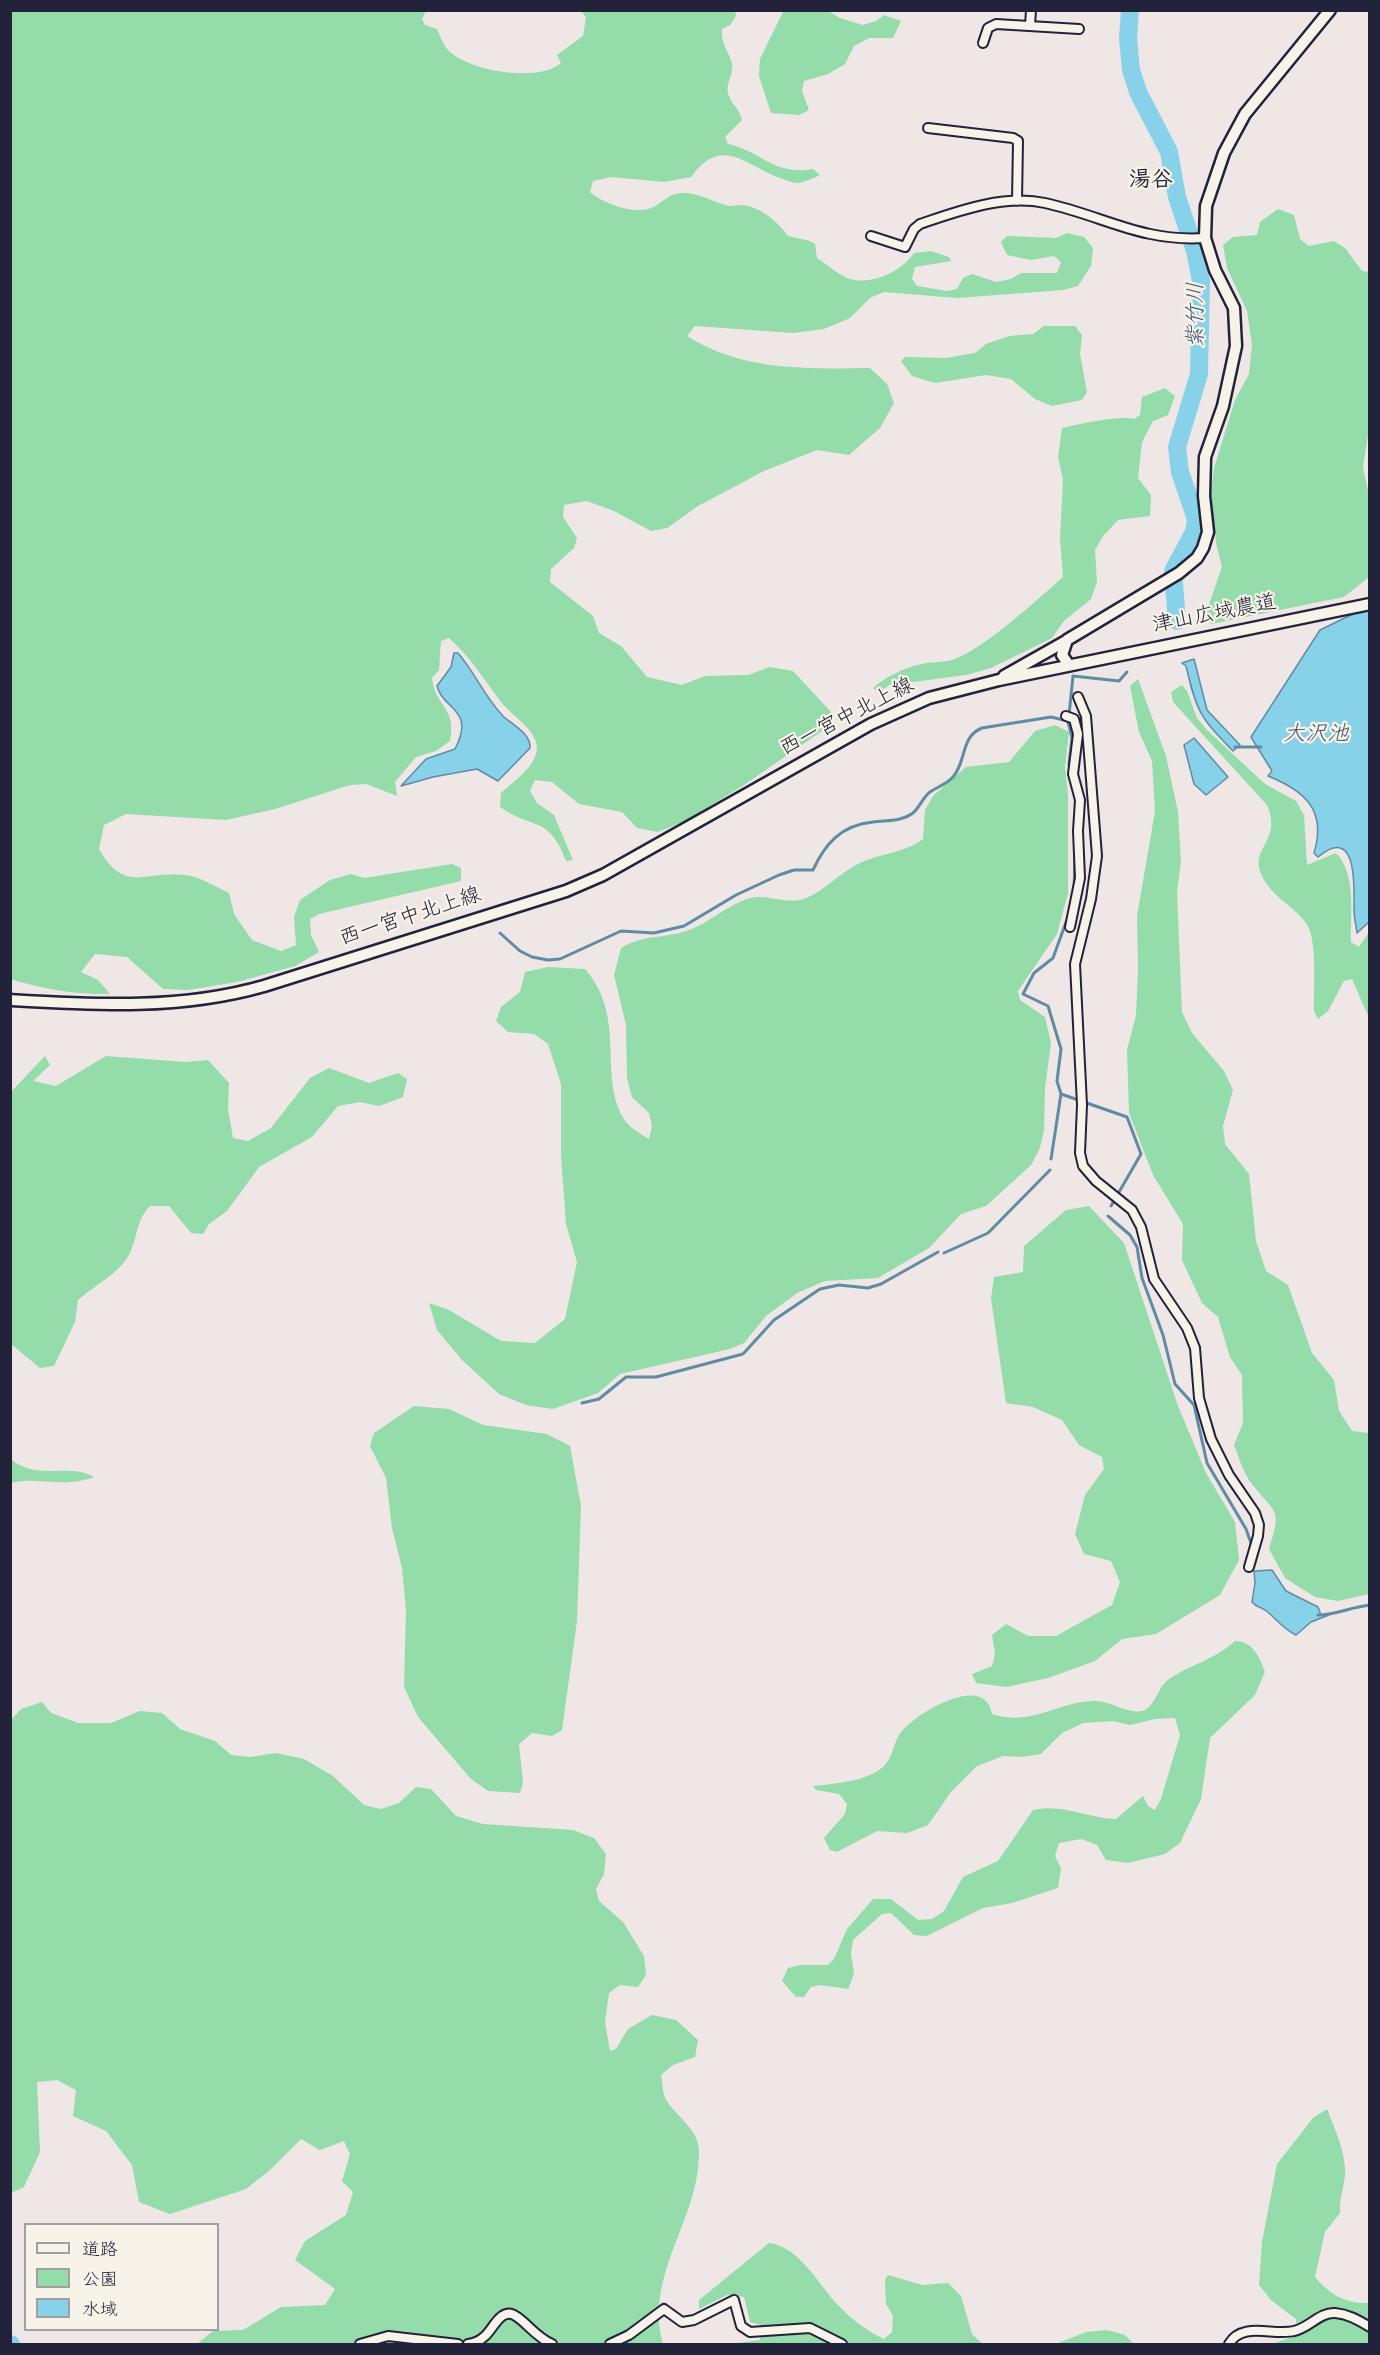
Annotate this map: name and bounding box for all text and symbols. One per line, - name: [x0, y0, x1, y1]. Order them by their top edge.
- district label: 湯谷: [1129, 170, 1173, 196]
- water label: 紫竹川: [1186, 282, 1212, 348]
- street label: 津山広域農道: [1151, 592, 1279, 640]
- street label: 西一宮中北上線: [777, 674, 919, 764]
- water label: 大沢池: [1283, 724, 1349, 750]
- street label: 西一宮中北上線: [337, 884, 485, 954]
- legend: [24, 2223, 219, 2331]
- text: 道路: [82, 2241, 118, 2262]
- text: 公園: [82, 2271, 118, 2292]
- text: 水域: [82, 2301, 118, 2322]

